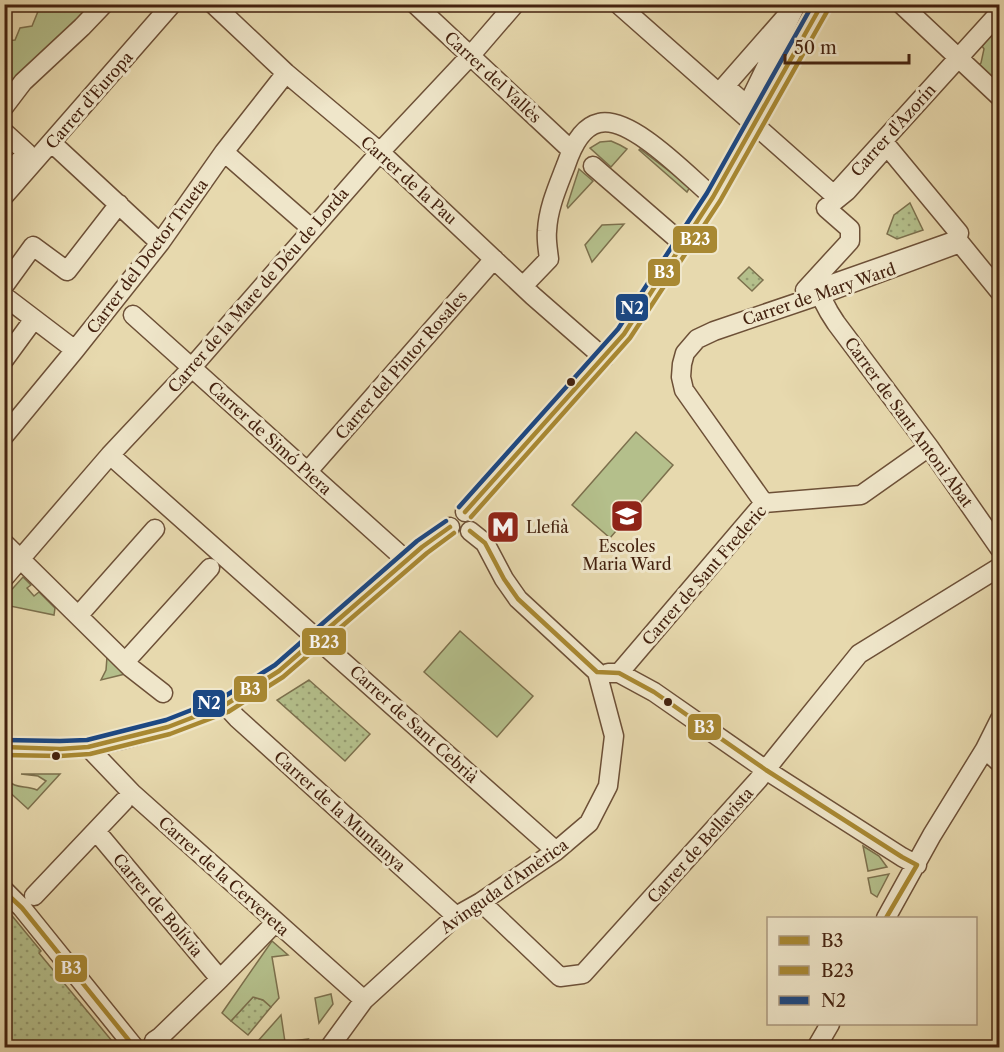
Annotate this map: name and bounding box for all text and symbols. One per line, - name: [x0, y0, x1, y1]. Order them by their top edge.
- street label: Carrer del Vallès: [441, 27, 545, 127]
- scale bar: [785, 27, 910, 65]
- text: 50 m: [794, 37, 837, 59]
- street label: Carrer d'Europa: [41, 47, 137, 153]
- street label: Carrer d'Azorín: [846, 80, 940, 180]
- street label: Carrer de la Pau: [357, 132, 461, 229]
- street label: Carrer del Doctor Trueta: [82, 174, 212, 337]
- street label: Carrer de la Mare de Déu de Lorda: [163, 183, 353, 397]
- line badge: B23: [672, 225, 718, 254]
- text: B23: [680, 229, 710, 249]
- line badge: B3: [647, 258, 681, 287]
- street label: Carrer de Mary Ward: [740, 258, 898, 330]
- text: B3: [654, 262, 674, 282]
- street label: Carrer del Pintor Rosales: [331, 287, 471, 443]
- line badge: N2: [615, 293, 649, 322]
- text: N2: [620, 298, 644, 318]
- street label: Carrer de Sant Antoni Abat: [841, 333, 978, 511]
- unlabelled marker: [565, 376, 577, 388]
- street label: Carrer de Simó Piera: [204, 377, 336, 499]
- school or university icon: Escoles Maria Ward: [609, 498, 645, 534]
- street label: Carrer de Sant Frederic: [638, 501, 770, 649]
- metro station icon: Llefià: [485, 509, 521, 545]
- place label: Llefià: [526, 517, 569, 537]
- place label: Escoles Maria Ward: [583, 536, 672, 574]
- line badge: B23: [301, 627, 347, 656]
- text: B23: [309, 632, 339, 652]
- street label: Carrer de Sant Cebrià: [346, 661, 483, 787]
- line badge: B3: [233, 675, 268, 703]
- text: B3: [240, 679, 260, 699]
- line badge: N2: [192, 689, 226, 718]
- text: N2: [197, 693, 221, 713]
- unlabelled marker: [662, 696, 674, 708]
- line badge: B3: [687, 713, 722, 741]
- text: B3: [694, 717, 714, 737]
- street label: Carrer de la Muntanya: [270, 747, 410, 876]
- unlabelled marker: [50, 750, 62, 762]
- street label: Carrer de Bellavista: [643, 783, 758, 907]
- street label: Carrer de la Cervereta: [155, 812, 294, 940]
- street label: Avinguda d'Amèrica: [435, 834, 572, 938]
- street label: Carrer de Bolívia: [109, 849, 207, 961]
- legend: [767, 917, 977, 1025]
- text: B3: [821, 930, 843, 952]
- line badge: B3: [54, 954, 88, 983]
- text: B3: [61, 958, 81, 978]
- text: B23: [821, 960, 854, 982]
- text: N2: [821, 990, 846, 1012]

